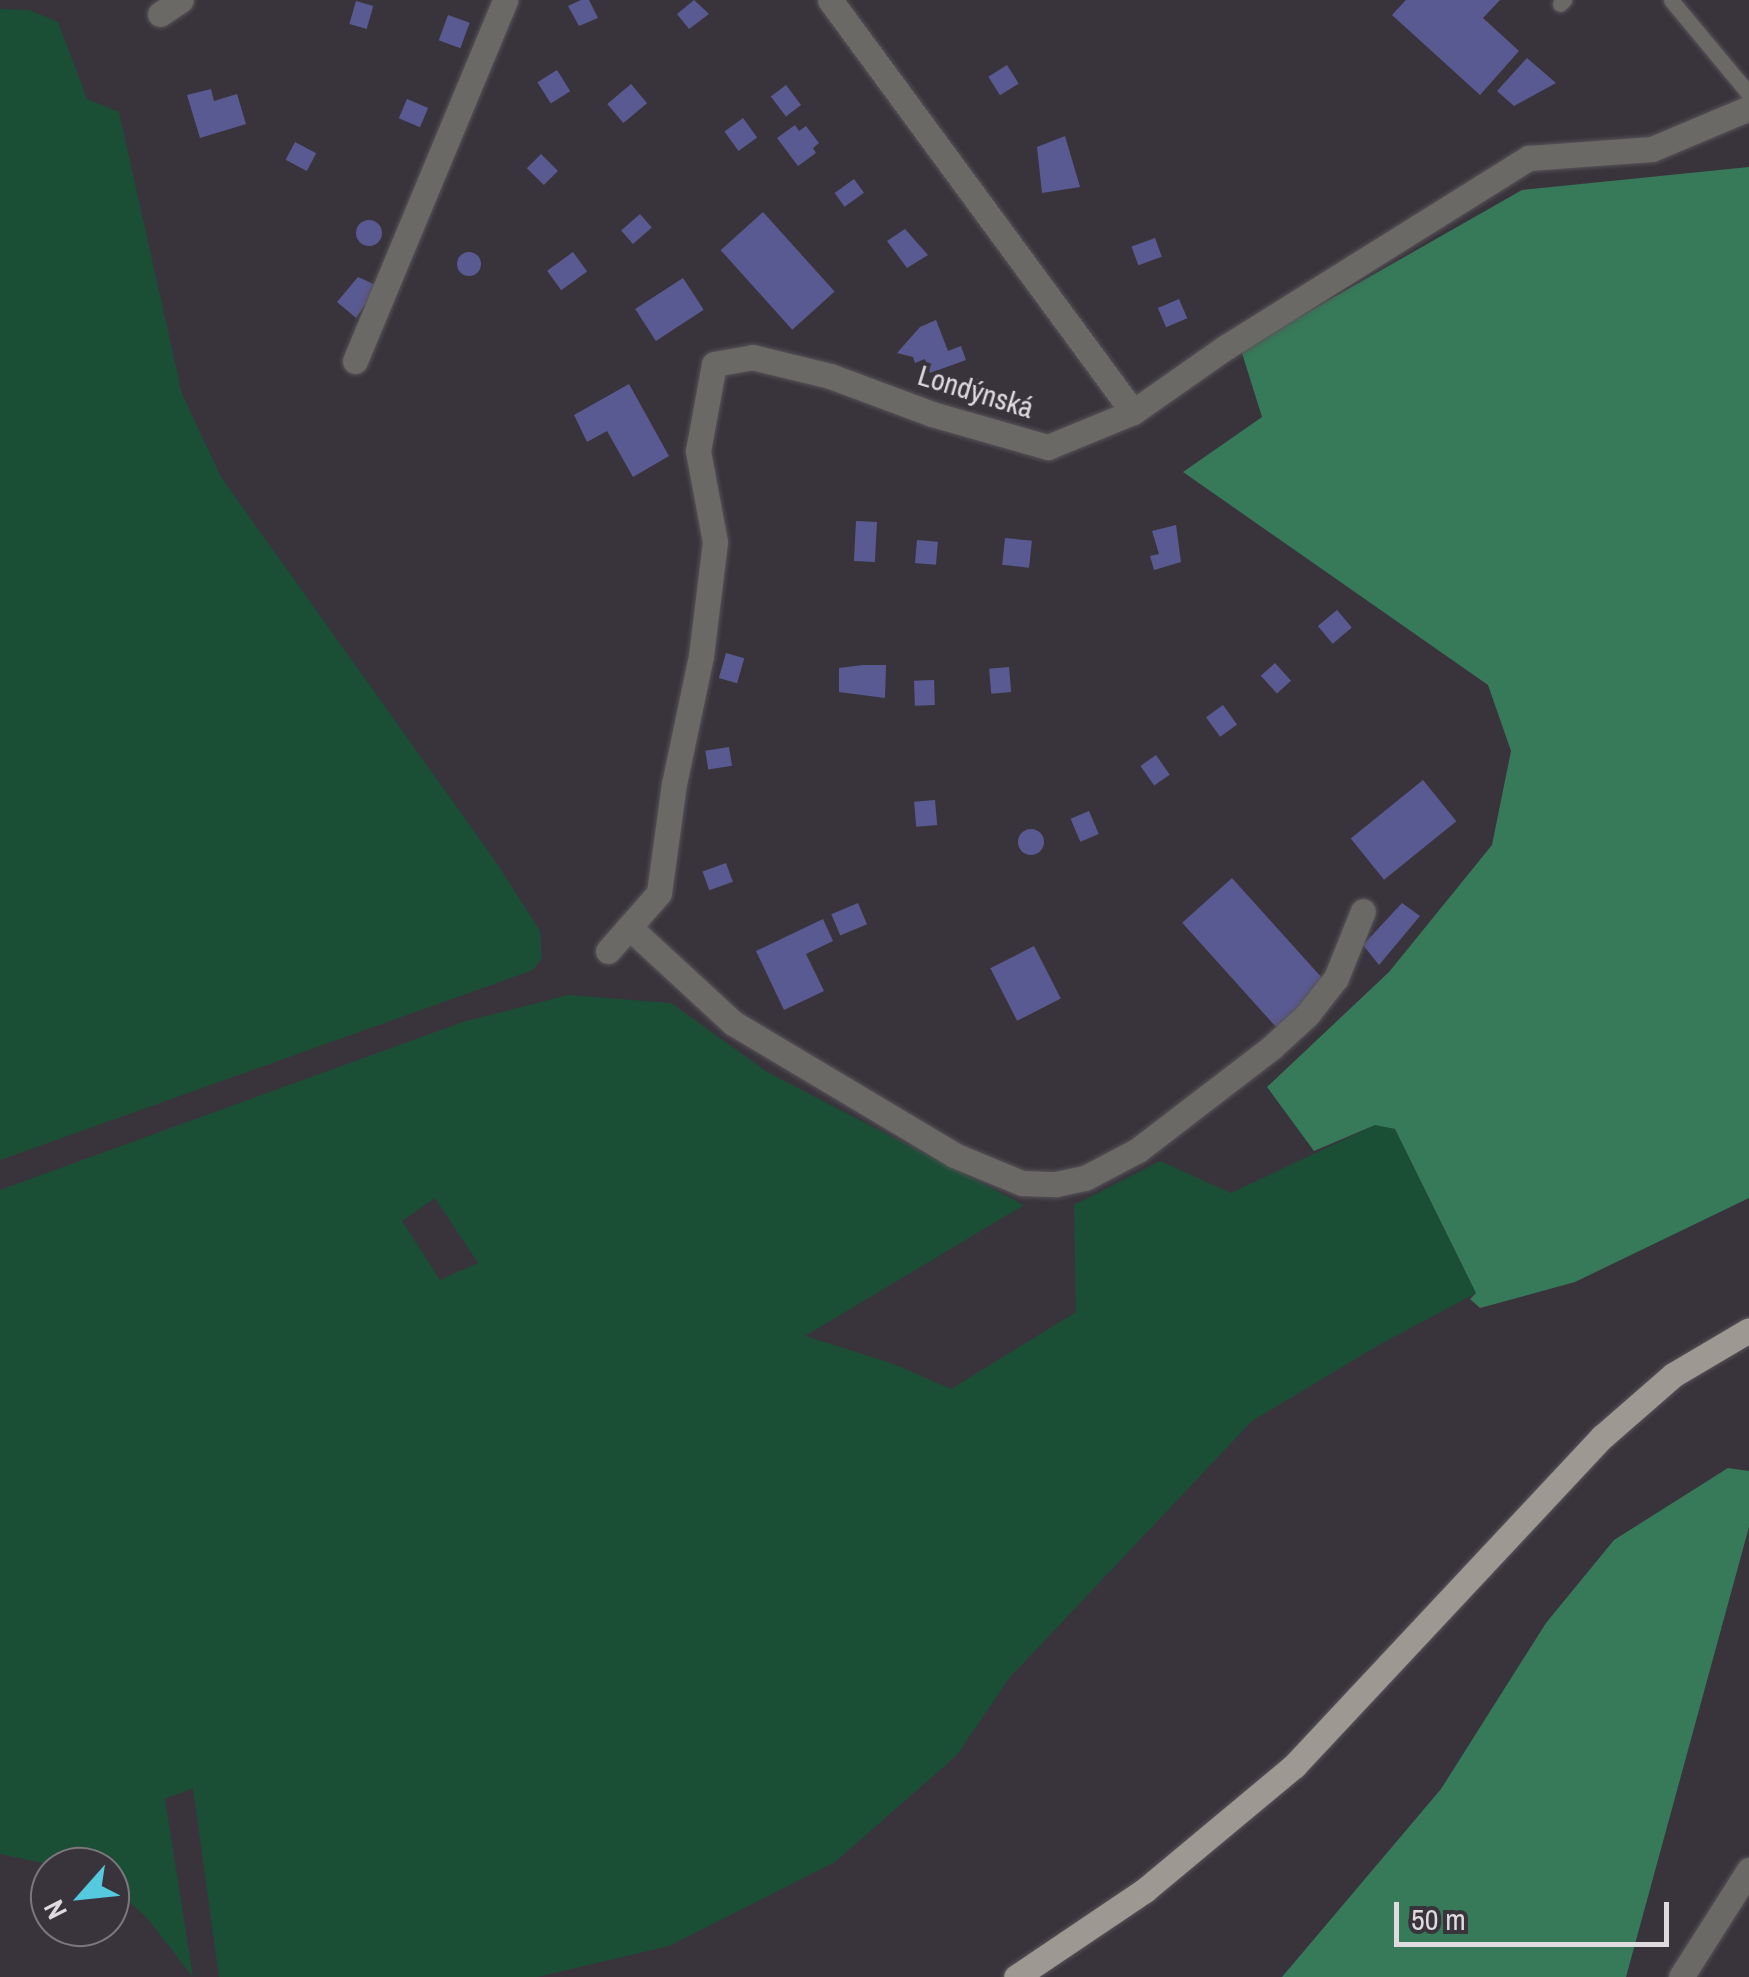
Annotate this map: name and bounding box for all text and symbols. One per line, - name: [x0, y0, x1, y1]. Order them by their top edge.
- street label: Londýnská: [914, 356, 1038, 426]
- north arrow: [30, 1847, 130, 1947]
- scale bar: [1399, 1882, 1674, 1944]
- text: N: [34, 1894, 76, 1926]
- text: 50 m: [1411, 1899, 1466, 1939]

